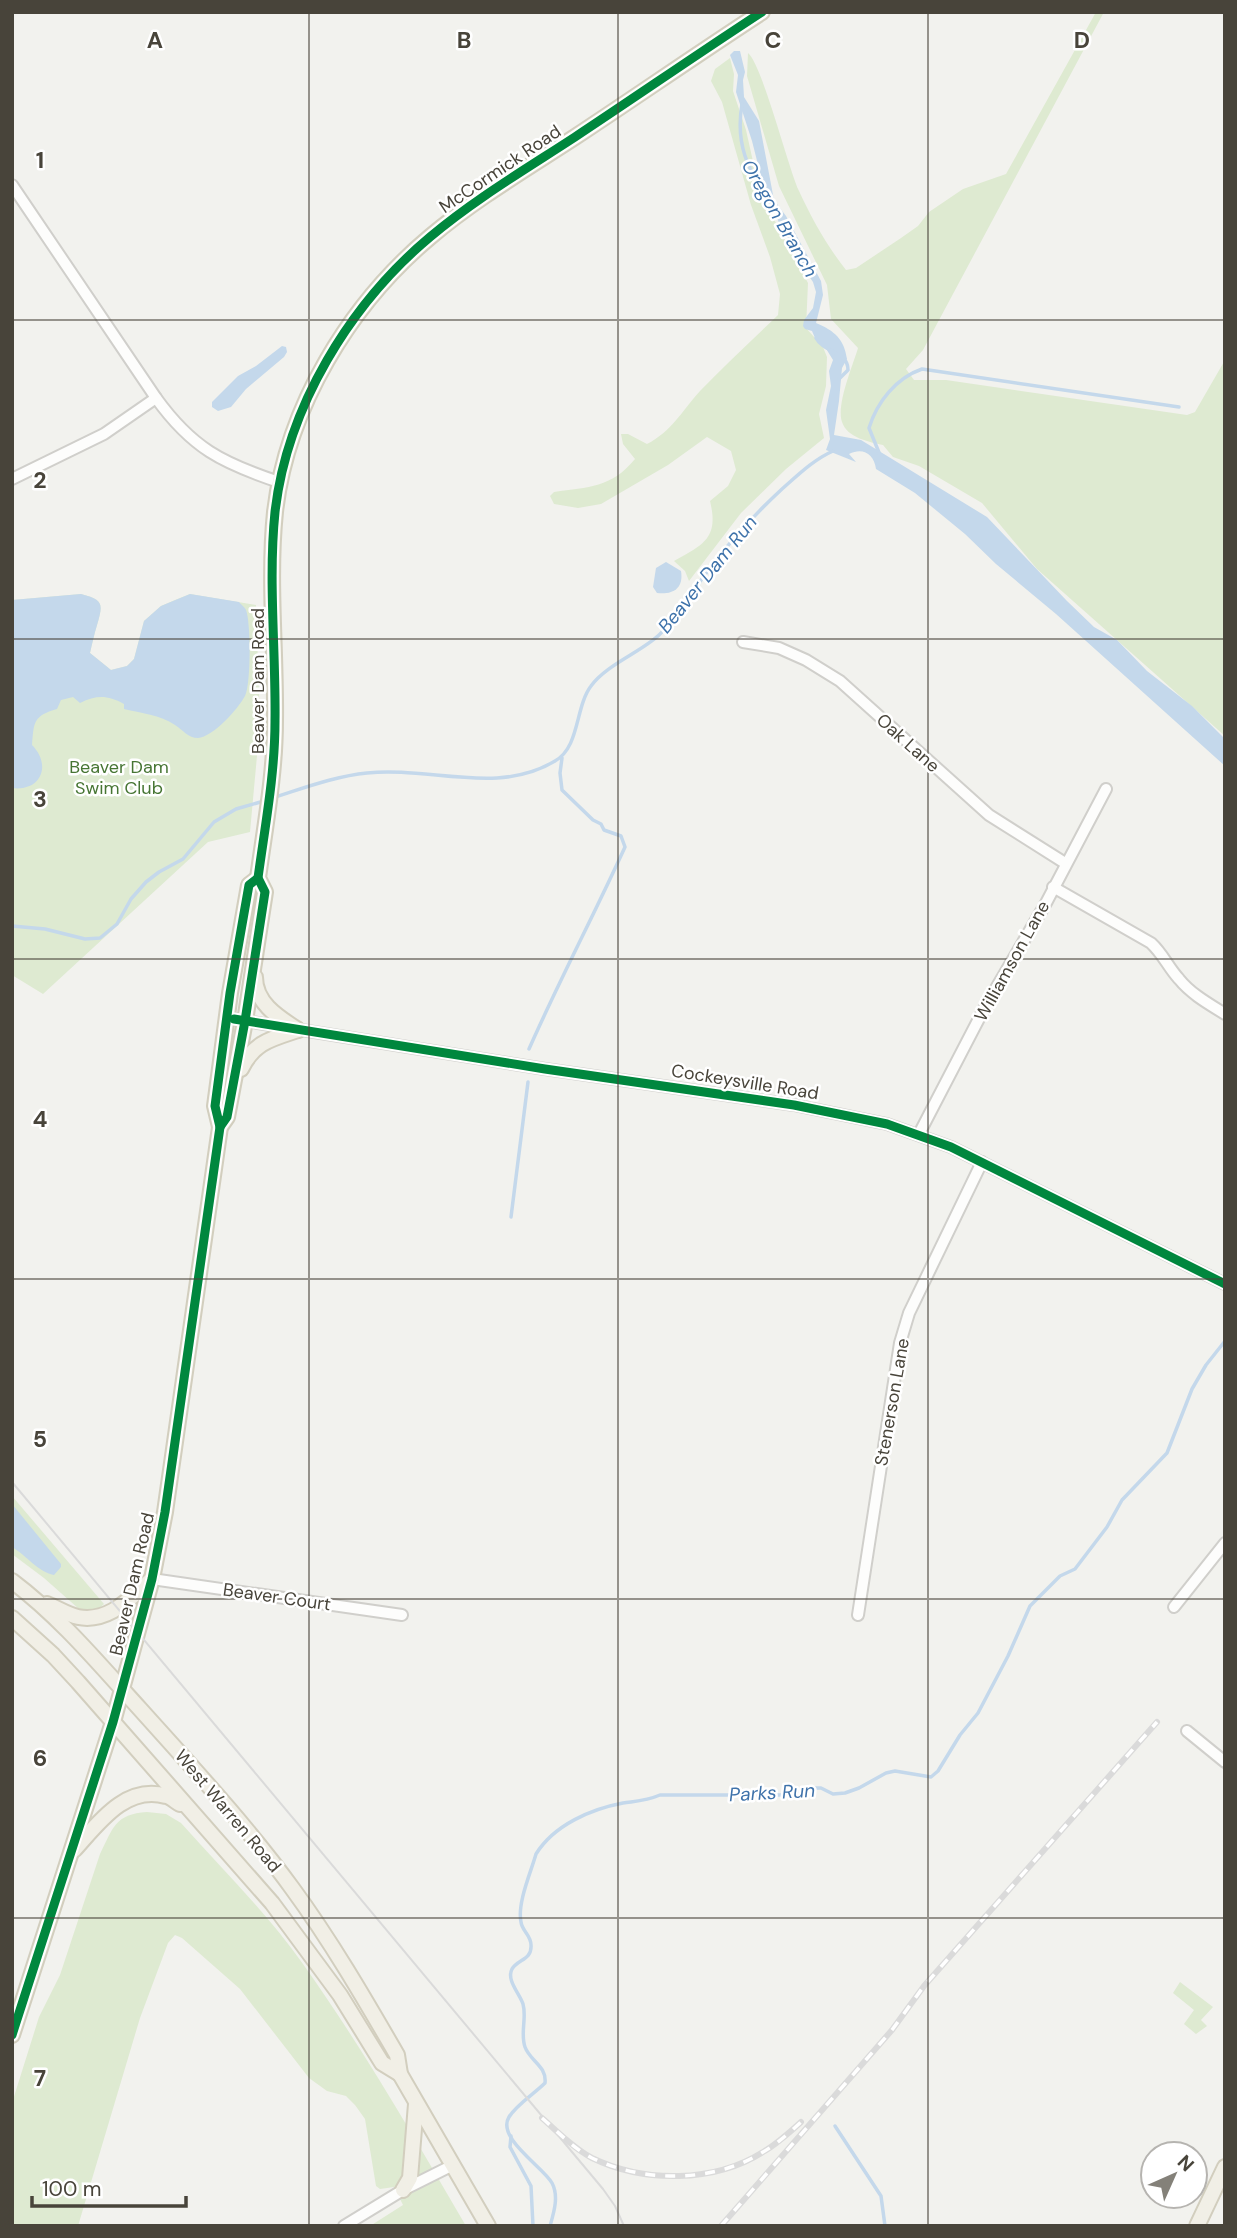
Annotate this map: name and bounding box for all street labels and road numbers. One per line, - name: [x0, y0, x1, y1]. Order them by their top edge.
- street label: McCormick Road: [434, 119, 566, 219]
- street label: Beaver Dam Road: [246, 608, 270, 754]
- street label: Oak Lane: [871, 708, 945, 778]
- street label: Williamson Lane: [969, 896, 1055, 1026]
- street label: Cockeysville Road: [670, 1058, 820, 1106]
- street label: Stenerson Lane: [869, 1336, 915, 1468]
- street label: Beaver Dam Road: [104, 1510, 160, 1658]
- street label: Beaver Court: [221, 1578, 333, 1616]
- street label: West Warren Road: [169, 1744, 287, 1878]

